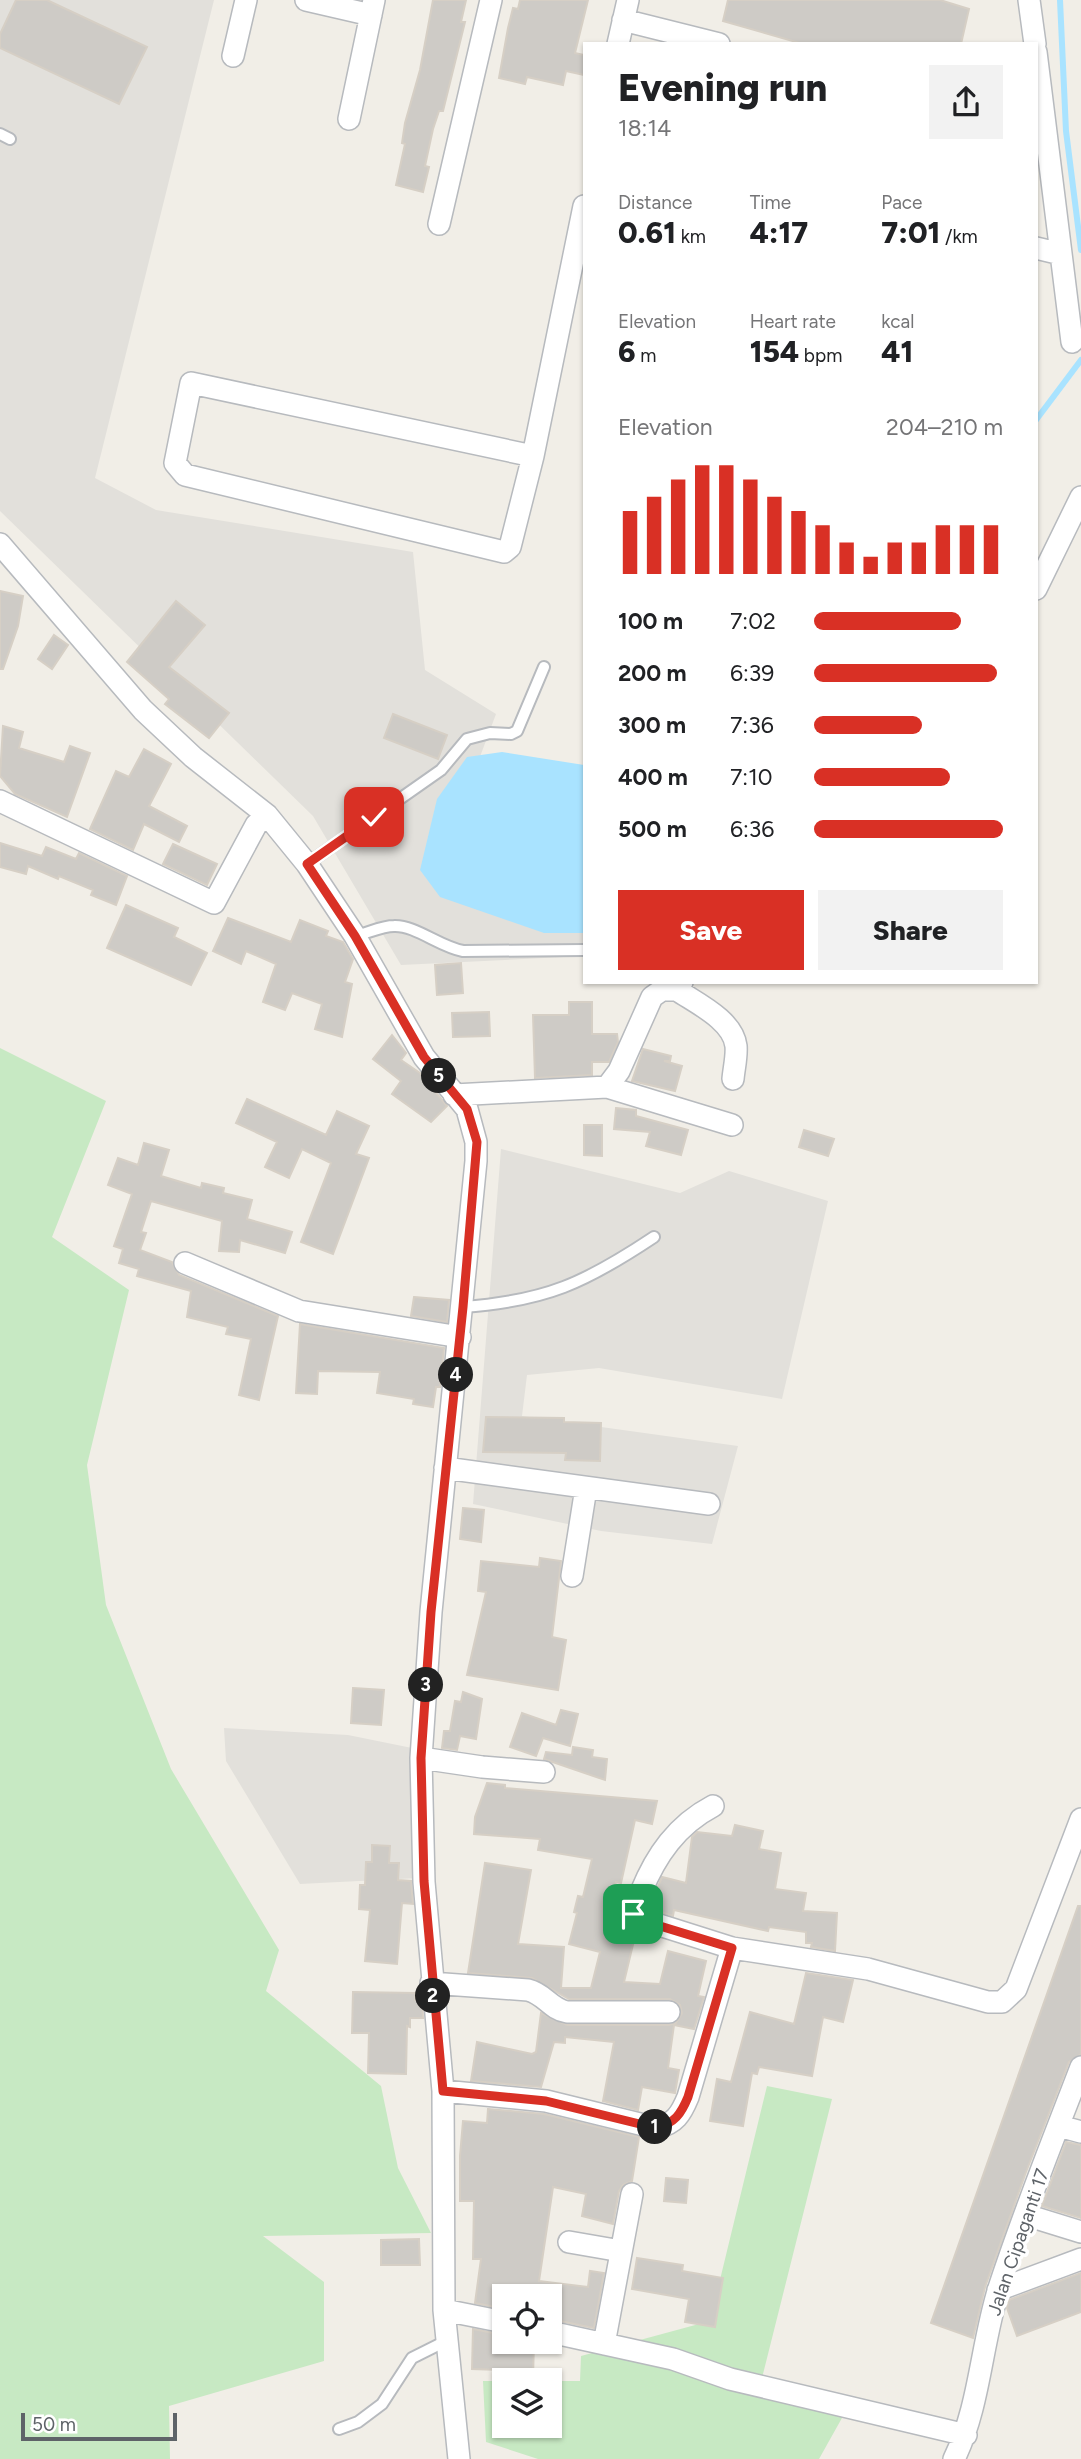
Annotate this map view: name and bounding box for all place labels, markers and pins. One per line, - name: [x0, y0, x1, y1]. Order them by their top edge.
- pin: [344, 787, 404, 847]
- pin: 5: [422, 1058, 457, 1094]
- pin: 4: [438, 1358, 474, 1392]
- pin: 3: [408, 1668, 444, 1702]
- pin: [603, 1884, 663, 1944]
- pin: 2: [416, 1979, 450, 2014]
- pin: 1: [638, 2110, 672, 2144]

